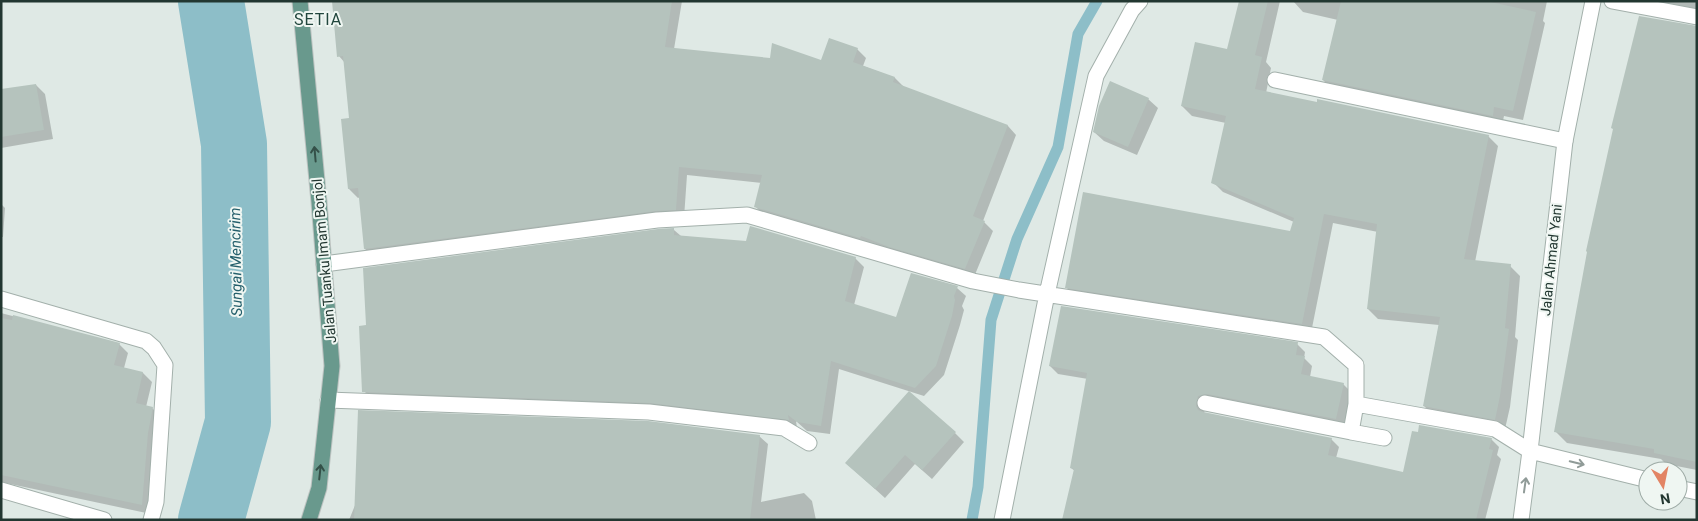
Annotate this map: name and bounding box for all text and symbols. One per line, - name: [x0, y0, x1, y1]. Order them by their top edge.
- district label: SETIA: [294, 10, 342, 29]
- one-way arrow: [310, 146, 319, 162]
- street label: Jalan Tuanku Imam Bonjol: [309, 178, 339, 344]
- street label: Jalan Ahmad Yani: [1537, 203, 1565, 317]
- water label: Sungai Mencirim: [226, 207, 246, 317]
- one-way arrow: [1569, 459, 1585, 468]
- north arrow: [1638, 461, 1688, 511]
- one-way arrow: [315, 465, 325, 481]
- one-way arrow: [1521, 478, 1531, 494]
- text: N: [1659, 490, 1672, 508]

